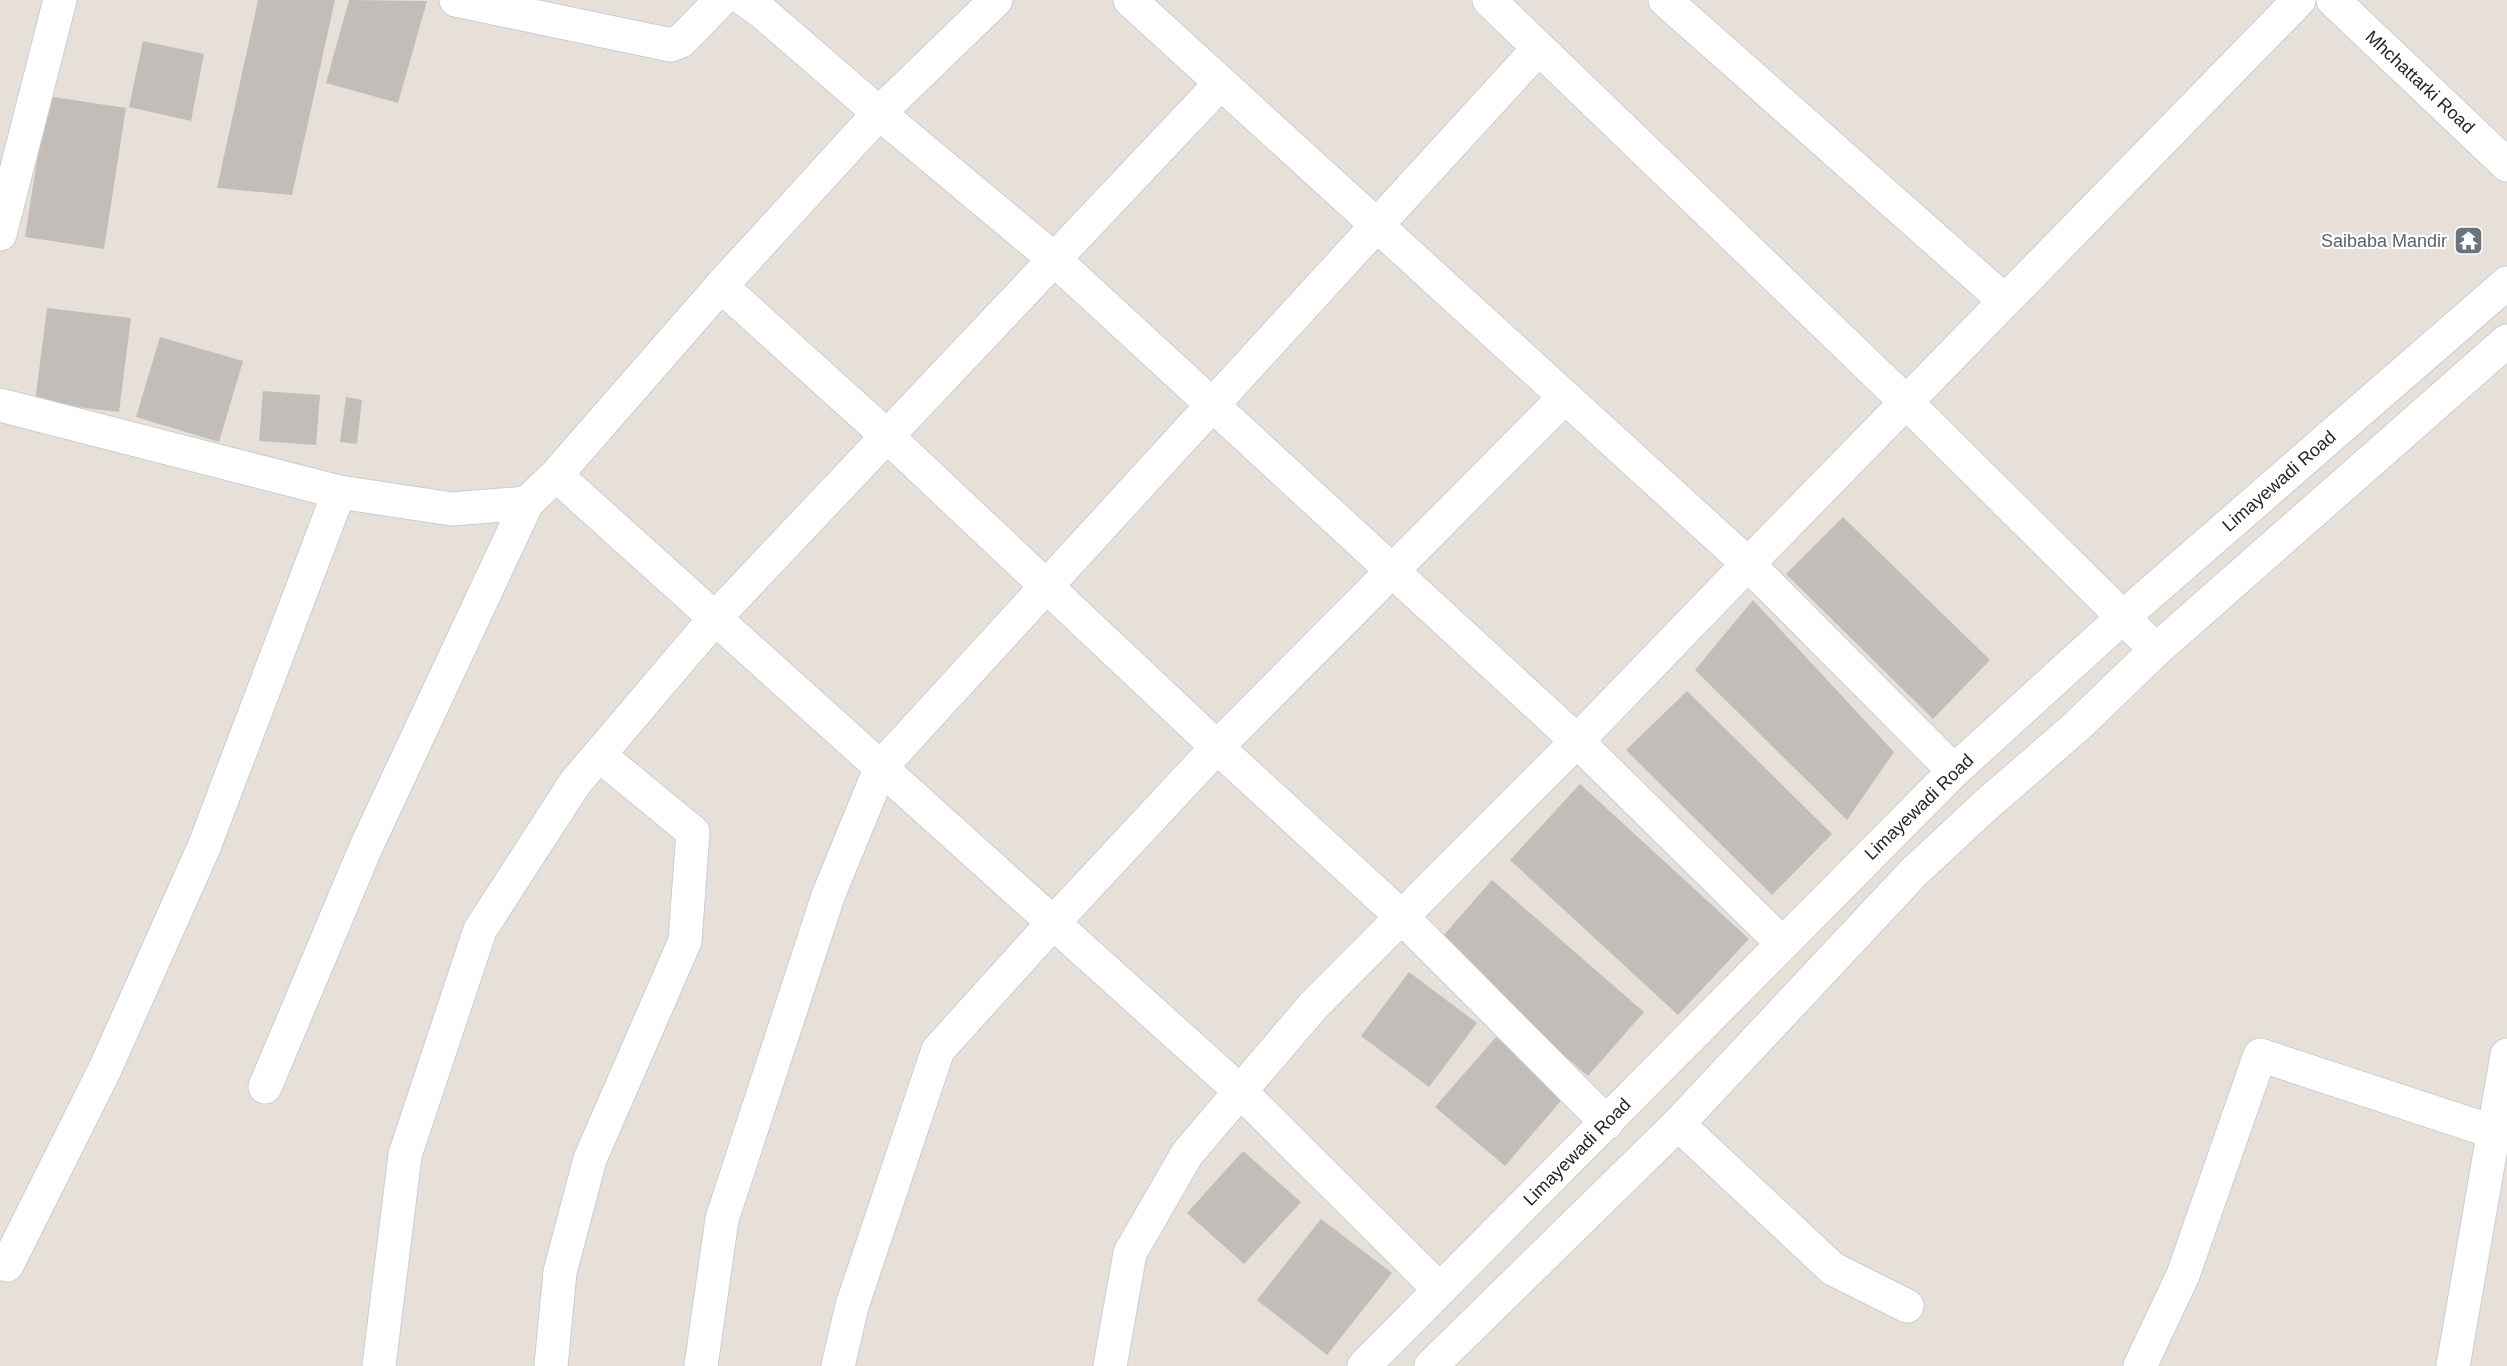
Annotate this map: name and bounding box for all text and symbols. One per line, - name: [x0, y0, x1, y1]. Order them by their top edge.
- street label: Mhchattarki Road: [2362, 27, 2478, 137]
- temple icon: Saibaba Mandir: [2452, 225, 2484, 257]
- place label: Saibaba Mandir: [2321, 231, 2447, 251]
- street label: Limayewadi Road: [2218, 427, 2340, 535]
- street label: Limayewadi Road: [1861, 750, 1977, 864]
- street label: Limayewadi Road: [1519, 1094, 1635, 1210]

